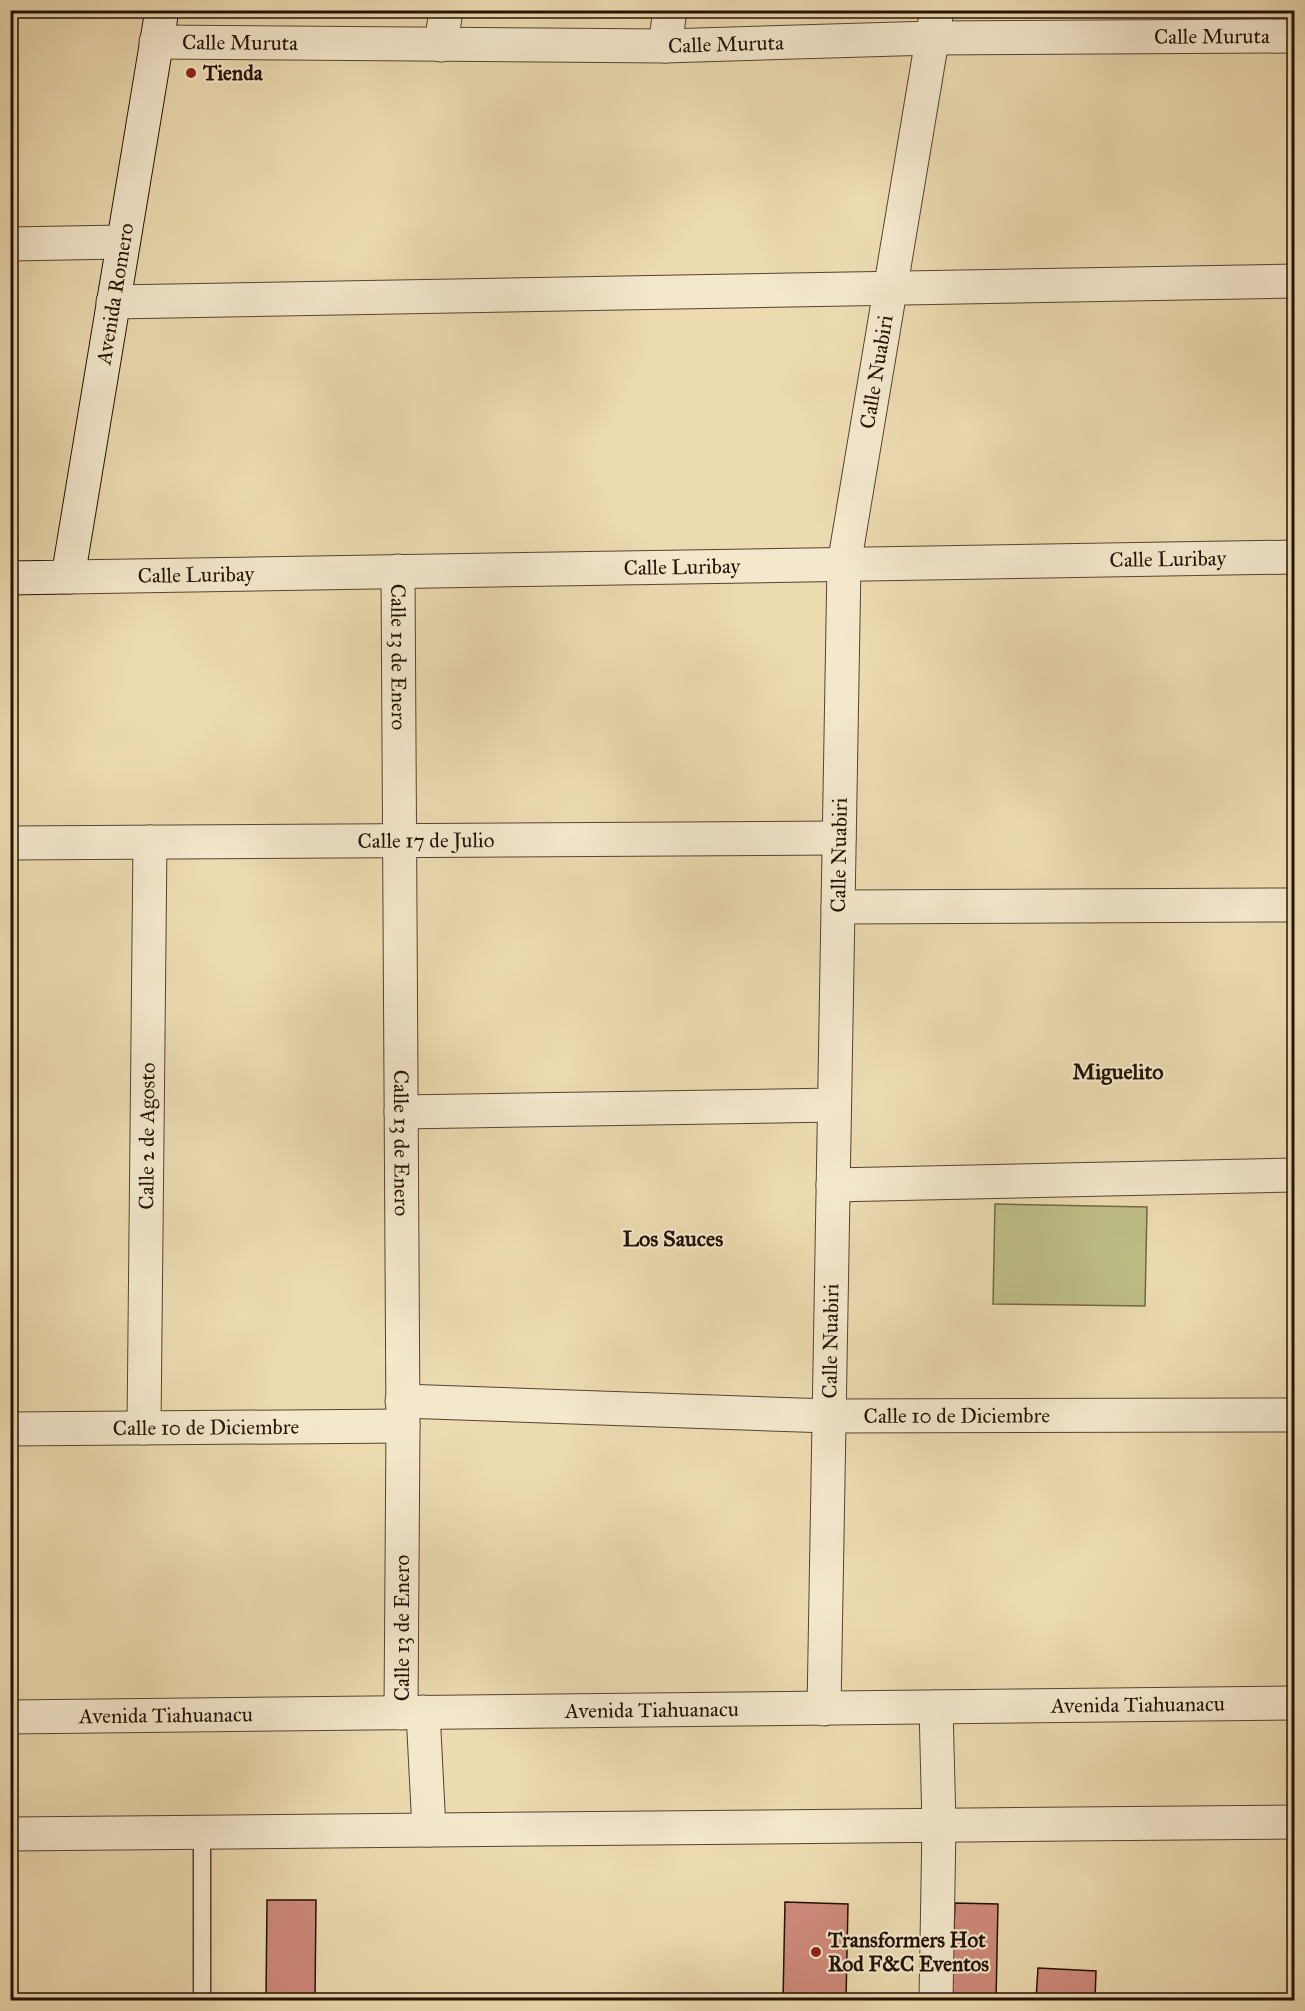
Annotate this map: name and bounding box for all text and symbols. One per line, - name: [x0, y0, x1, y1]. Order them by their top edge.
- street label: Calle Muruta: [1154, 23, 1270, 50]
- street label: Calle Muruta: [182, 29, 298, 56]
- street label: Calle Muruta: [668, 29, 784, 59]
- place label: Tienda: [202, 60, 264, 86]
- marker: Tienda: [184, 66, 198, 80]
- street label: Avenida Romero: [90, 221, 139, 368]
- street label: Calle Nuabiri: [854, 313, 899, 431]
- street label: Calle Luribay: [1109, 545, 1228, 573]
- street label: Calle Luribay: [623, 553, 742, 581]
- street label: Calle Luribay: [137, 561, 256, 589]
- street label: Calle 13 de Enero: [385, 584, 412, 731]
- street label: Calle Nuabiri: [825, 797, 853, 913]
- street label: Calle 17 de Julio: [357, 827, 495, 854]
- district label: Miguelito: [1072, 1058, 1164, 1085]
- street label: Calle 2 de Agosto: [133, 1062, 161, 1210]
- street label: Calle 13 de Enero: [388, 1070, 415, 1217]
- district label: Los Sauces: [623, 1225, 723, 1252]
- street label: Calle Nuabiri: [816, 1283, 844, 1399]
- street label: Calle 10 de Diciembre: [864, 1403, 1050, 1429]
- street label: Calle 10 de Diciembre: [113, 1414, 300, 1441]
- street label: Calle 13 de Enero: [389, 1555, 415, 1701]
- street label: Avenida Tiahuanacu: [1050, 1691, 1225, 1719]
- street label: Avenida Tiahuanacu: [564, 1696, 739, 1724]
- street label: Avenida Tiahuanacu: [78, 1701, 253, 1729]
- place label: Transformers Hot Rod F&C Eventos: [827, 1927, 989, 1977]
- marker: Transformers Hot Rod F&C Eventos: [809, 1945, 823, 1959]

